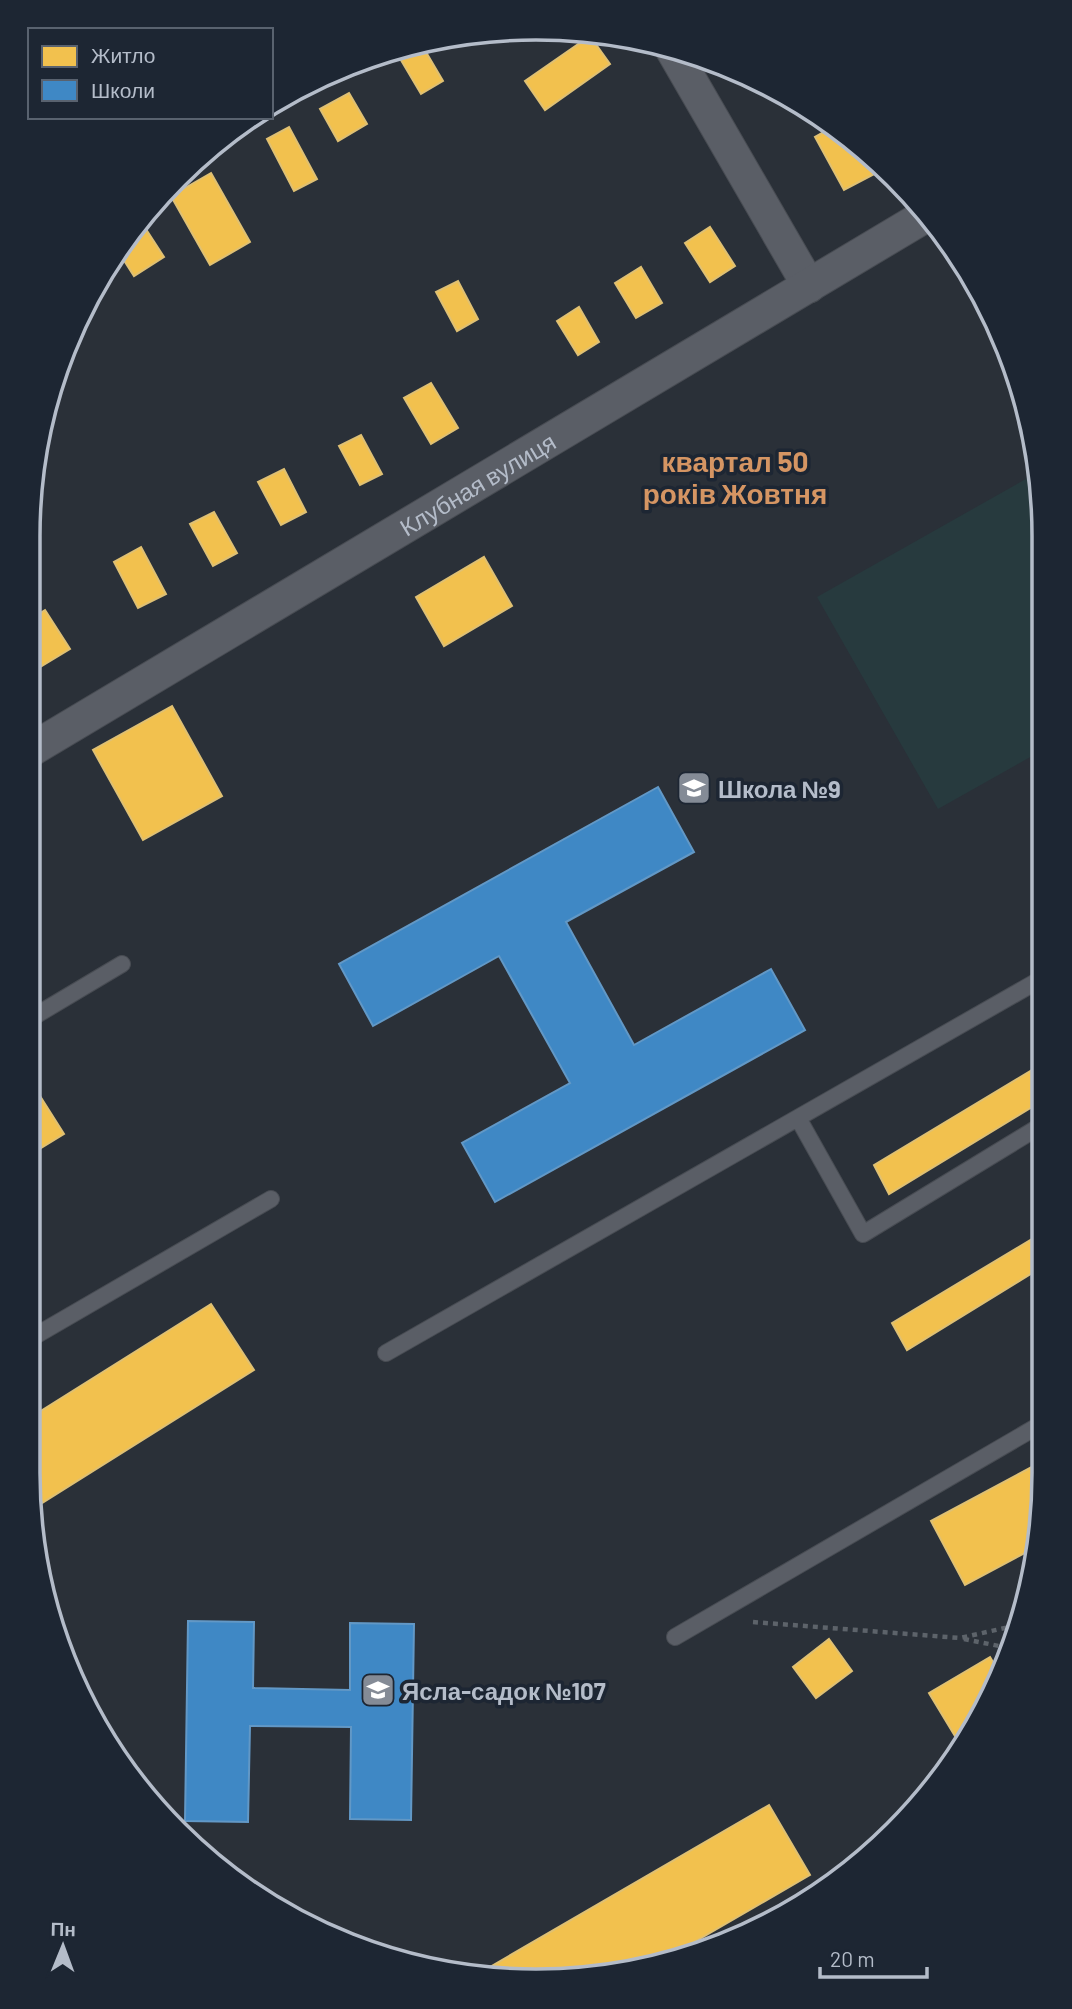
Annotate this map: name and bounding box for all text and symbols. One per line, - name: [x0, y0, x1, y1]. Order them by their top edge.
- legend: [28, 28, 273, 119]
- text: Житло: [91, 42, 155, 67]
- text: Школи: [91, 77, 155, 102]
- street label: Клубная вулиця: [394, 426, 560, 541]
- district label: квартал 50 років Жовтня: [643, 444, 827, 510]
- school or university icon: Школа №9: [675, 769, 713, 807]
- place label: Школа №9: [718, 774, 841, 803]
- school or university icon: Ясла-садок №107: [359, 1671, 397, 1709]
- place label: Ясла-садок №107: [402, 1676, 606, 1705]
- north arrow: [28, 1911, 98, 1981]
- text: Пн: [51, 1917, 76, 1940]
- scale bar: [820, 1936, 927, 1980]
- text: 20 m: [830, 1946, 875, 1971]

